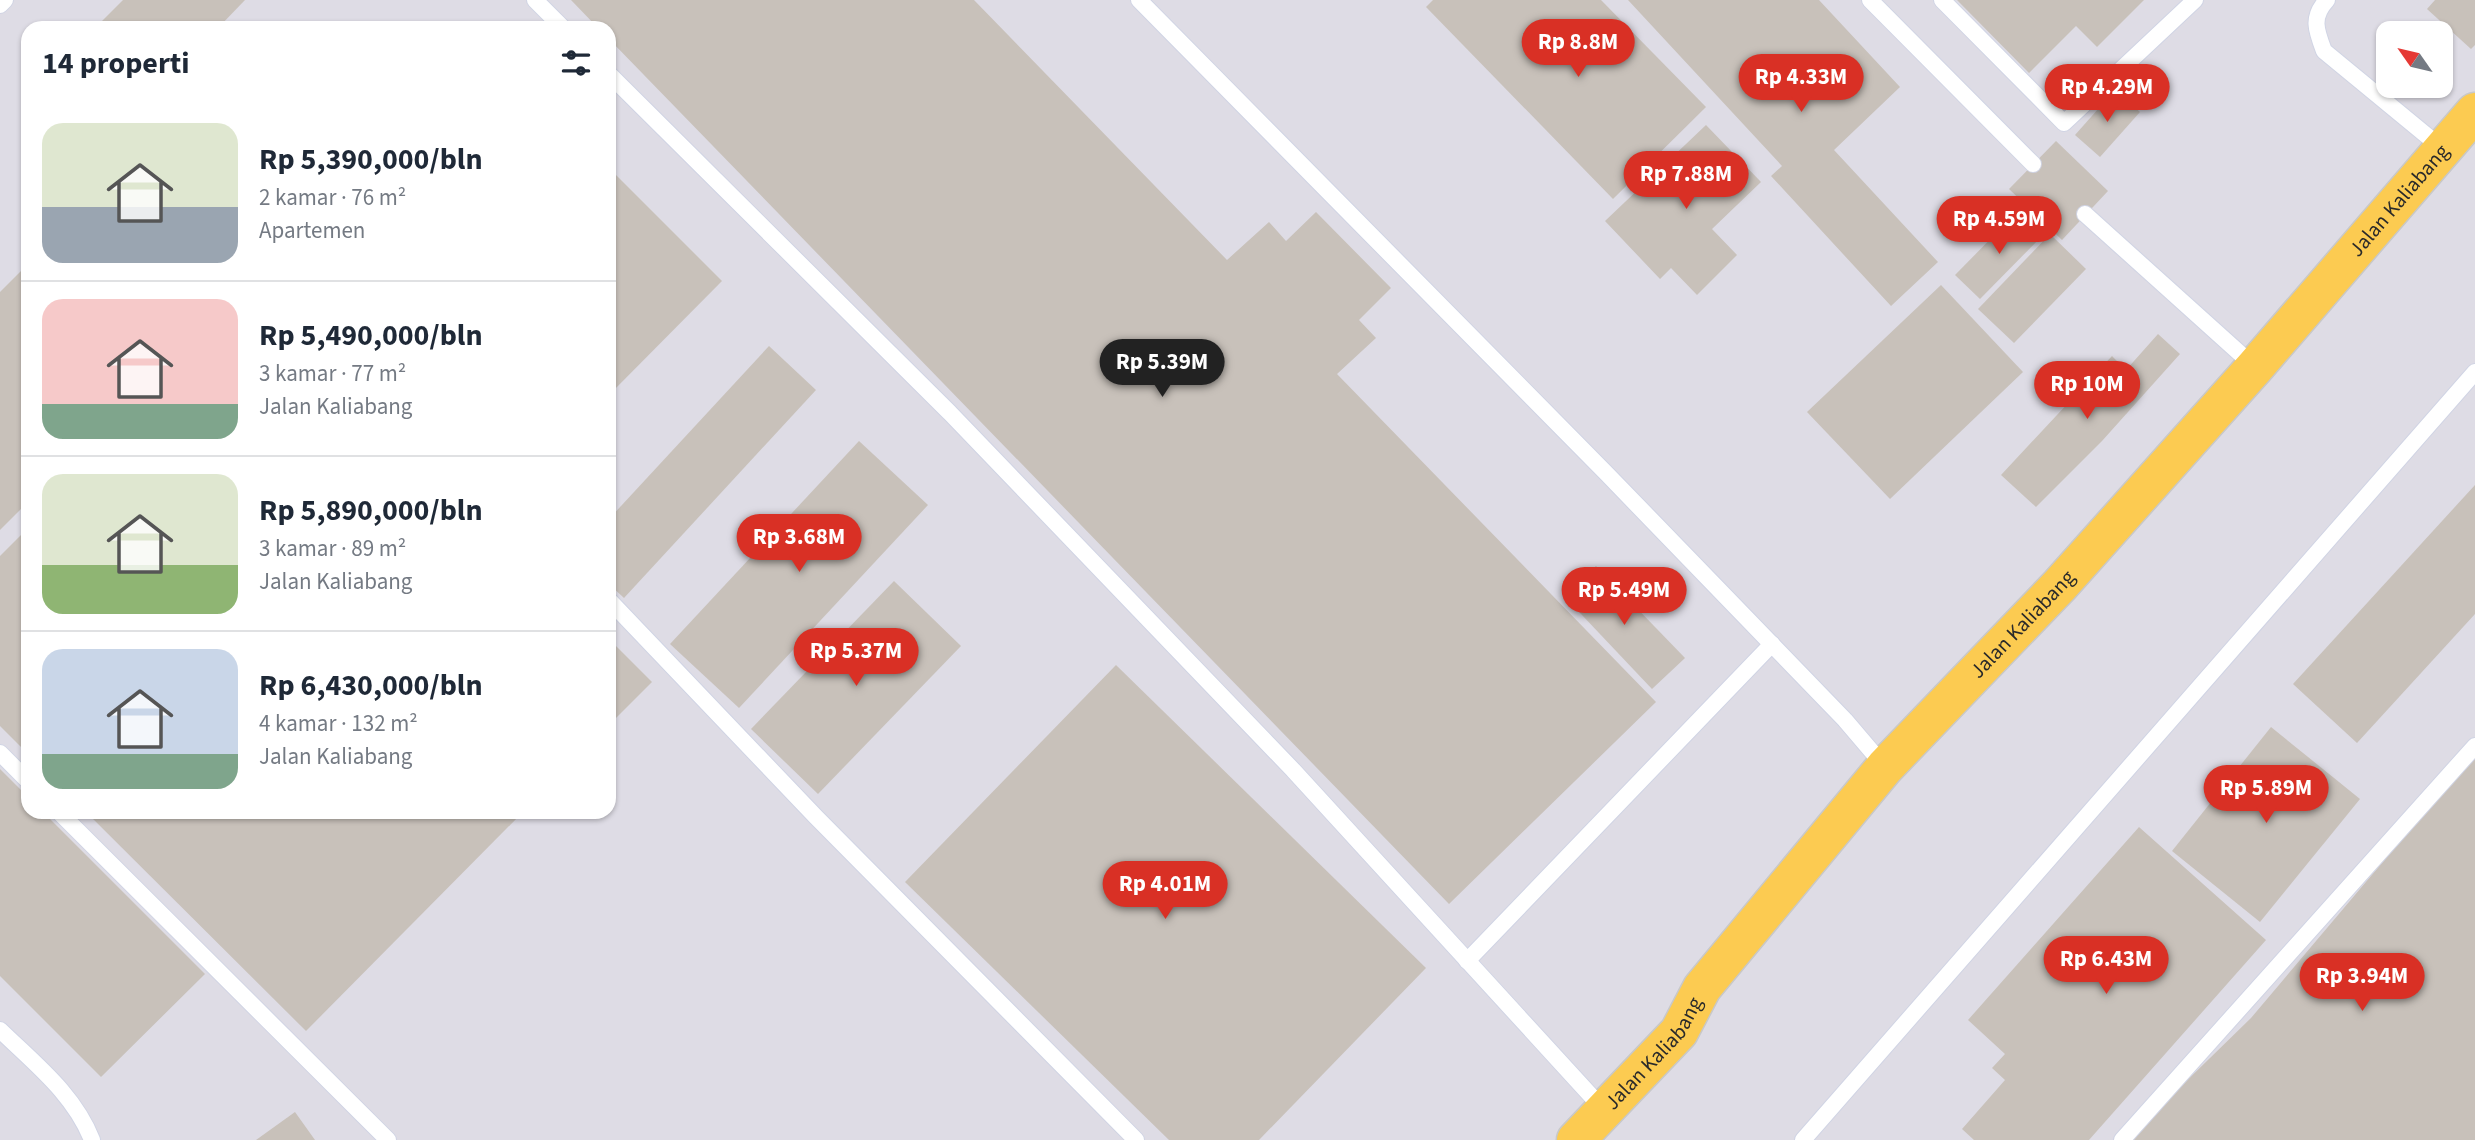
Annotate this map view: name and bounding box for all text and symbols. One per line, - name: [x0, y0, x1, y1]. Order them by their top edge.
- pin: Rp 8.8M: [1513, 20, 1643, 79]
- north arrow: [2376, 21, 2454, 98]
- map controls: [2376, 21, 2453, 98]
- text: Rp 8.8M: [1538, 25, 1618, 58]
- text: 14 properti: [42, 42, 190, 85]
- icon: filters: [557, 44, 595, 82]
- pin: Rp 4.33M: [1729, 54, 1873, 114]
- text: Rp 4.33M: [1755, 60, 1847, 93]
- pin: Rp 4.29M: [2035, 64, 2179, 124]
- text: Rp 4.29M: [2061, 70, 2153, 103]
- street label: Jalan Kaliabang: [2342, 137, 2456, 263]
- text: Rp 5,390,000/bln: [259, 138, 483, 181]
- icon: home: [98, 151, 182, 235]
- pin: Rp 7.88M: [1614, 152, 1758, 211]
- text: Rp 7.88M: [1640, 157, 1732, 190]
- text: 2 kamar · 76 m²: [259, 181, 406, 214]
- pin: Rp 4.59M: [1927, 196, 2071, 256]
- text: Rp 4.59M: [1953, 202, 2045, 235]
- text: Apartemen: [259, 214, 365, 247]
- text: Rp 5,490,000/bln: [259, 314, 483, 357]
- icon: home: [98, 327, 182, 411]
- pin: Rp 5.39M: [1090, 340, 1234, 399]
- text: Rp 5.39M: [1116, 345, 1208, 378]
- text: 3 kamar · 77 m²: [259, 357, 406, 390]
- pin: Rp 10M: [2030, 362, 2144, 421]
- text: Rp 10M: [2050, 367, 2124, 400]
- text: Jalan Kaliabang: [259, 390, 412, 423]
- text: Rp 5,890,000/bln: [259, 489, 483, 532]
- icon: home: [98, 502, 182, 586]
- pin: Rp 3.68M: [727, 514, 871, 574]
- text: Rp 3.68M: [753, 520, 845, 553]
- text: 3 kamar · 89 m²: [259, 532, 406, 565]
- street label: Jalan Kaliabang: [1963, 563, 2082, 685]
- text: Jalan Kaliabang: [259, 565, 412, 598]
- pin: Rp 5.49M: [1552, 568, 1696, 627]
- text: Rp 5.49M: [1578, 573, 1670, 606]
- pin: Rp 5.37M: [784, 628, 928, 688]
- text: Rp 5.37M: [810, 634, 902, 667]
- text: Rp 6,430,000/bln: [259, 664, 483, 707]
- icon: home: [98, 677, 182, 761]
- text: 4 kamar · 132 m²: [259, 707, 418, 740]
- text: Jalan Kaliabang: [259, 740, 412, 773]
- pin: Rp 5.89M: [2194, 766, 2338, 825]
- text: Rp 5.89M: [2220, 771, 2312, 804]
- pin: Rp 4.01M: [1093, 862, 1237, 921]
- text: Rp 4.01M: [1119, 867, 1211, 900]
- pin: Rp 6.43M: [2034, 936, 2178, 996]
- text: Rp 6.43M: [2060, 942, 2152, 975]
- pin: Rp 3.94M: [2290, 954, 2434, 1013]
- text: Rp 3.94M: [2316, 959, 2408, 992]
- street label: Jalan Kaliabang: [1598, 991, 1710, 1116]

